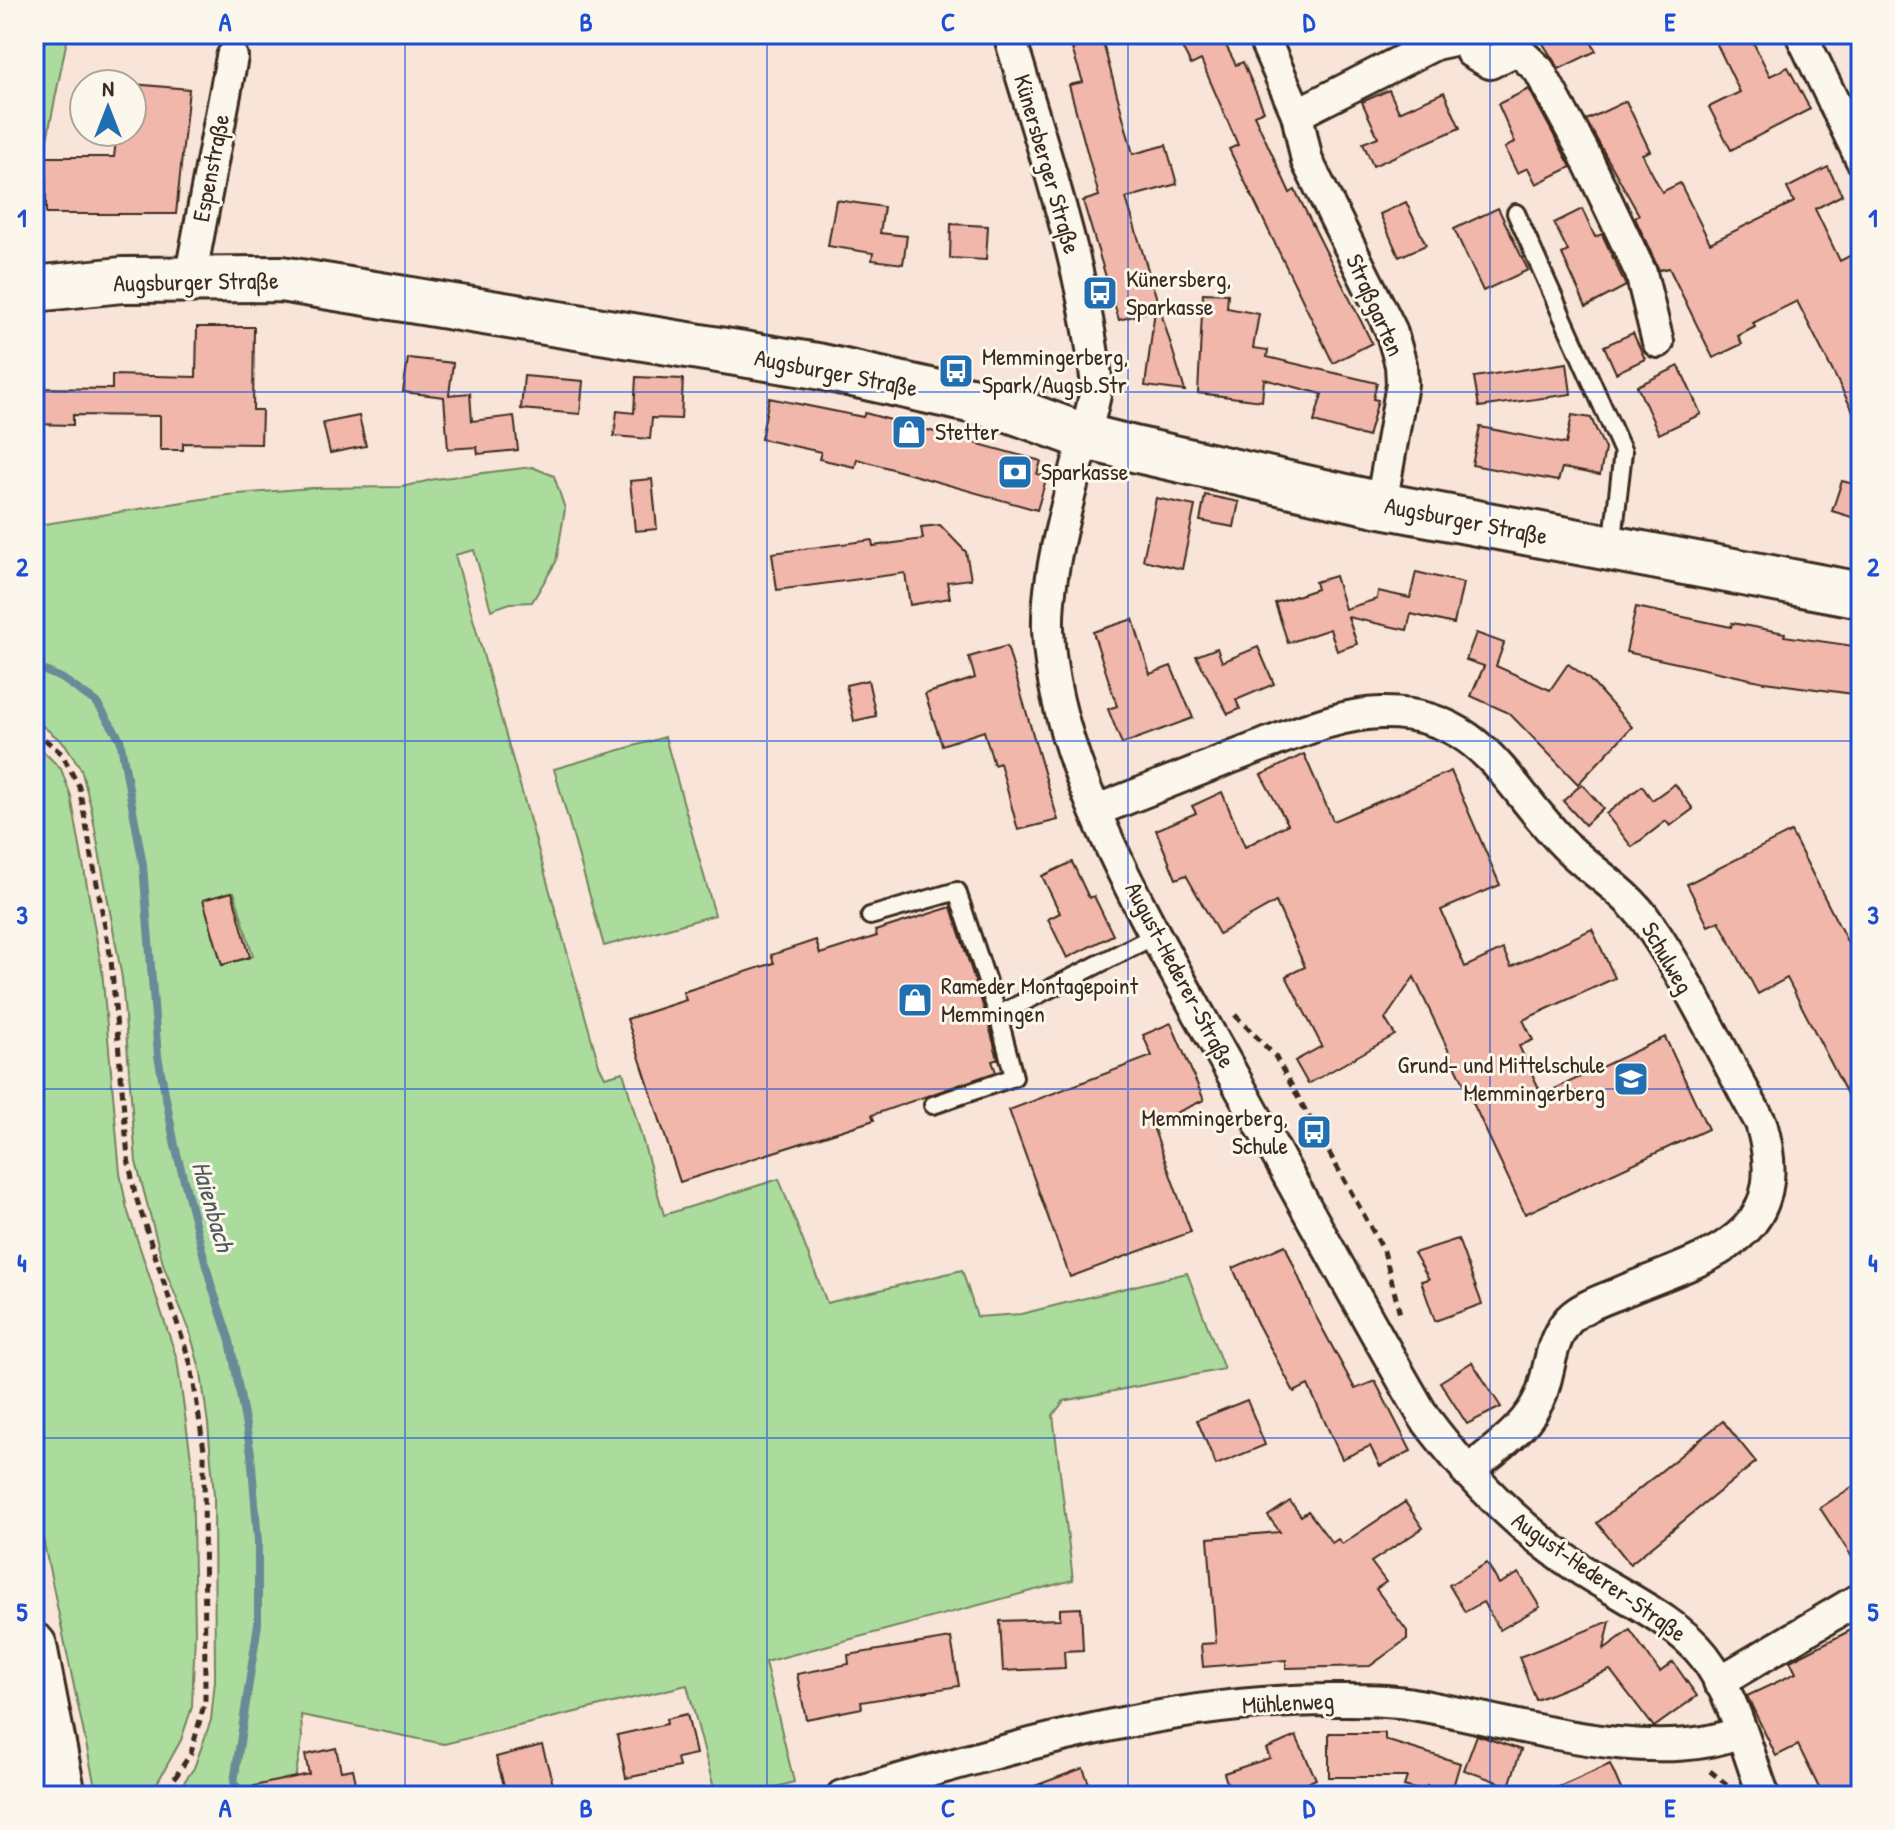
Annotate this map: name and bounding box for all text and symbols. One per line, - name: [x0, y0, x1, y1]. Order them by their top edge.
- text: A: [219, 4, 232, 39]
- text: B: [579, 4, 593, 39]
- text: C: [941, 4, 955, 39]
- text: D: [1303, 4, 1316, 39]
- text: E: [1664, 4, 1676, 39]
- north arrow: [68, 68, 148, 148]
- street label: Künersberger Straße: [1007, 70, 1089, 257]
- text: N: [102, 73, 114, 103]
- street label: Espenstraße: [184, 111, 236, 224]
- text: 1: [17, 200, 27, 235]
- text: 1: [1868, 200, 1878, 235]
- street label: Straßgarten: [1339, 248, 1413, 361]
- place label: Künersberg, Sparkasse: [1126, 262, 1231, 322]
- street label: Augsburger Straße: [113, 264, 279, 298]
- bus stop icon: Künersberg, Sparkasse: [1081, 274, 1119, 312]
- place label: Memmingerberg, Spark/Augsb.Str: [982, 340, 1128, 400]
- street label: Augsburger Straße: [752, 341, 921, 404]
- bus stop icon: Memmingerberg, Spark/Augsb.Str: [937, 352, 975, 390]
- shop icon: Stetter: [890, 413, 928, 451]
- place label: Stetter: [935, 415, 999, 447]
- bank icon: Sparkasse: [996, 453, 1034, 491]
- place label: Sparkasse: [1041, 455, 1129, 487]
- street label: Augsburger Straße: [1382, 489, 1551, 552]
- text: 2: [16, 549, 29, 584]
- text: 2: [1867, 549, 1880, 584]
- street label: August-Hederer-Straße: [1118, 876, 1244, 1074]
- text: 3: [16, 897, 28, 932]
- text: 3: [1867, 897, 1879, 932]
- street label: Schulweg: [1635, 916, 1701, 999]
- place label: Rameder Montagepoint Memmingen: [941, 969, 1139, 1029]
- shop icon: Rameder Montagepoint Memmingen: [896, 981, 934, 1019]
- place label: Grund- und Mittelschule Memmingerberg: [1398, 1048, 1605, 1108]
- school or university icon: Grund- und Mittelschule Memmingerberg: [1612, 1060, 1650, 1098]
- place label: Memmingerberg, Schule: [1142, 1101, 1288, 1161]
- bus stop icon: Memmingerberg, Schule: [1295, 1113, 1333, 1151]
- water label: Haienbach: [184, 1157, 244, 1257]
- text: 4: [17, 1245, 27, 1280]
- text: 4: [1868, 1245, 1878, 1280]
- street label: August-Hederer-Straße: [1506, 1504, 1694, 1649]
- text: 5: [17, 1594, 28, 1629]
- text: 5: [1868, 1594, 1879, 1629]
- street label: Mühlenweg: [1241, 1684, 1335, 1720]
- text: A: [219, 1790, 232, 1825]
- text: B: [579, 1790, 593, 1825]
- text: C: [941, 1790, 955, 1825]
- text: D: [1303, 1790, 1316, 1825]
- text: E: [1664, 1790, 1676, 1825]

